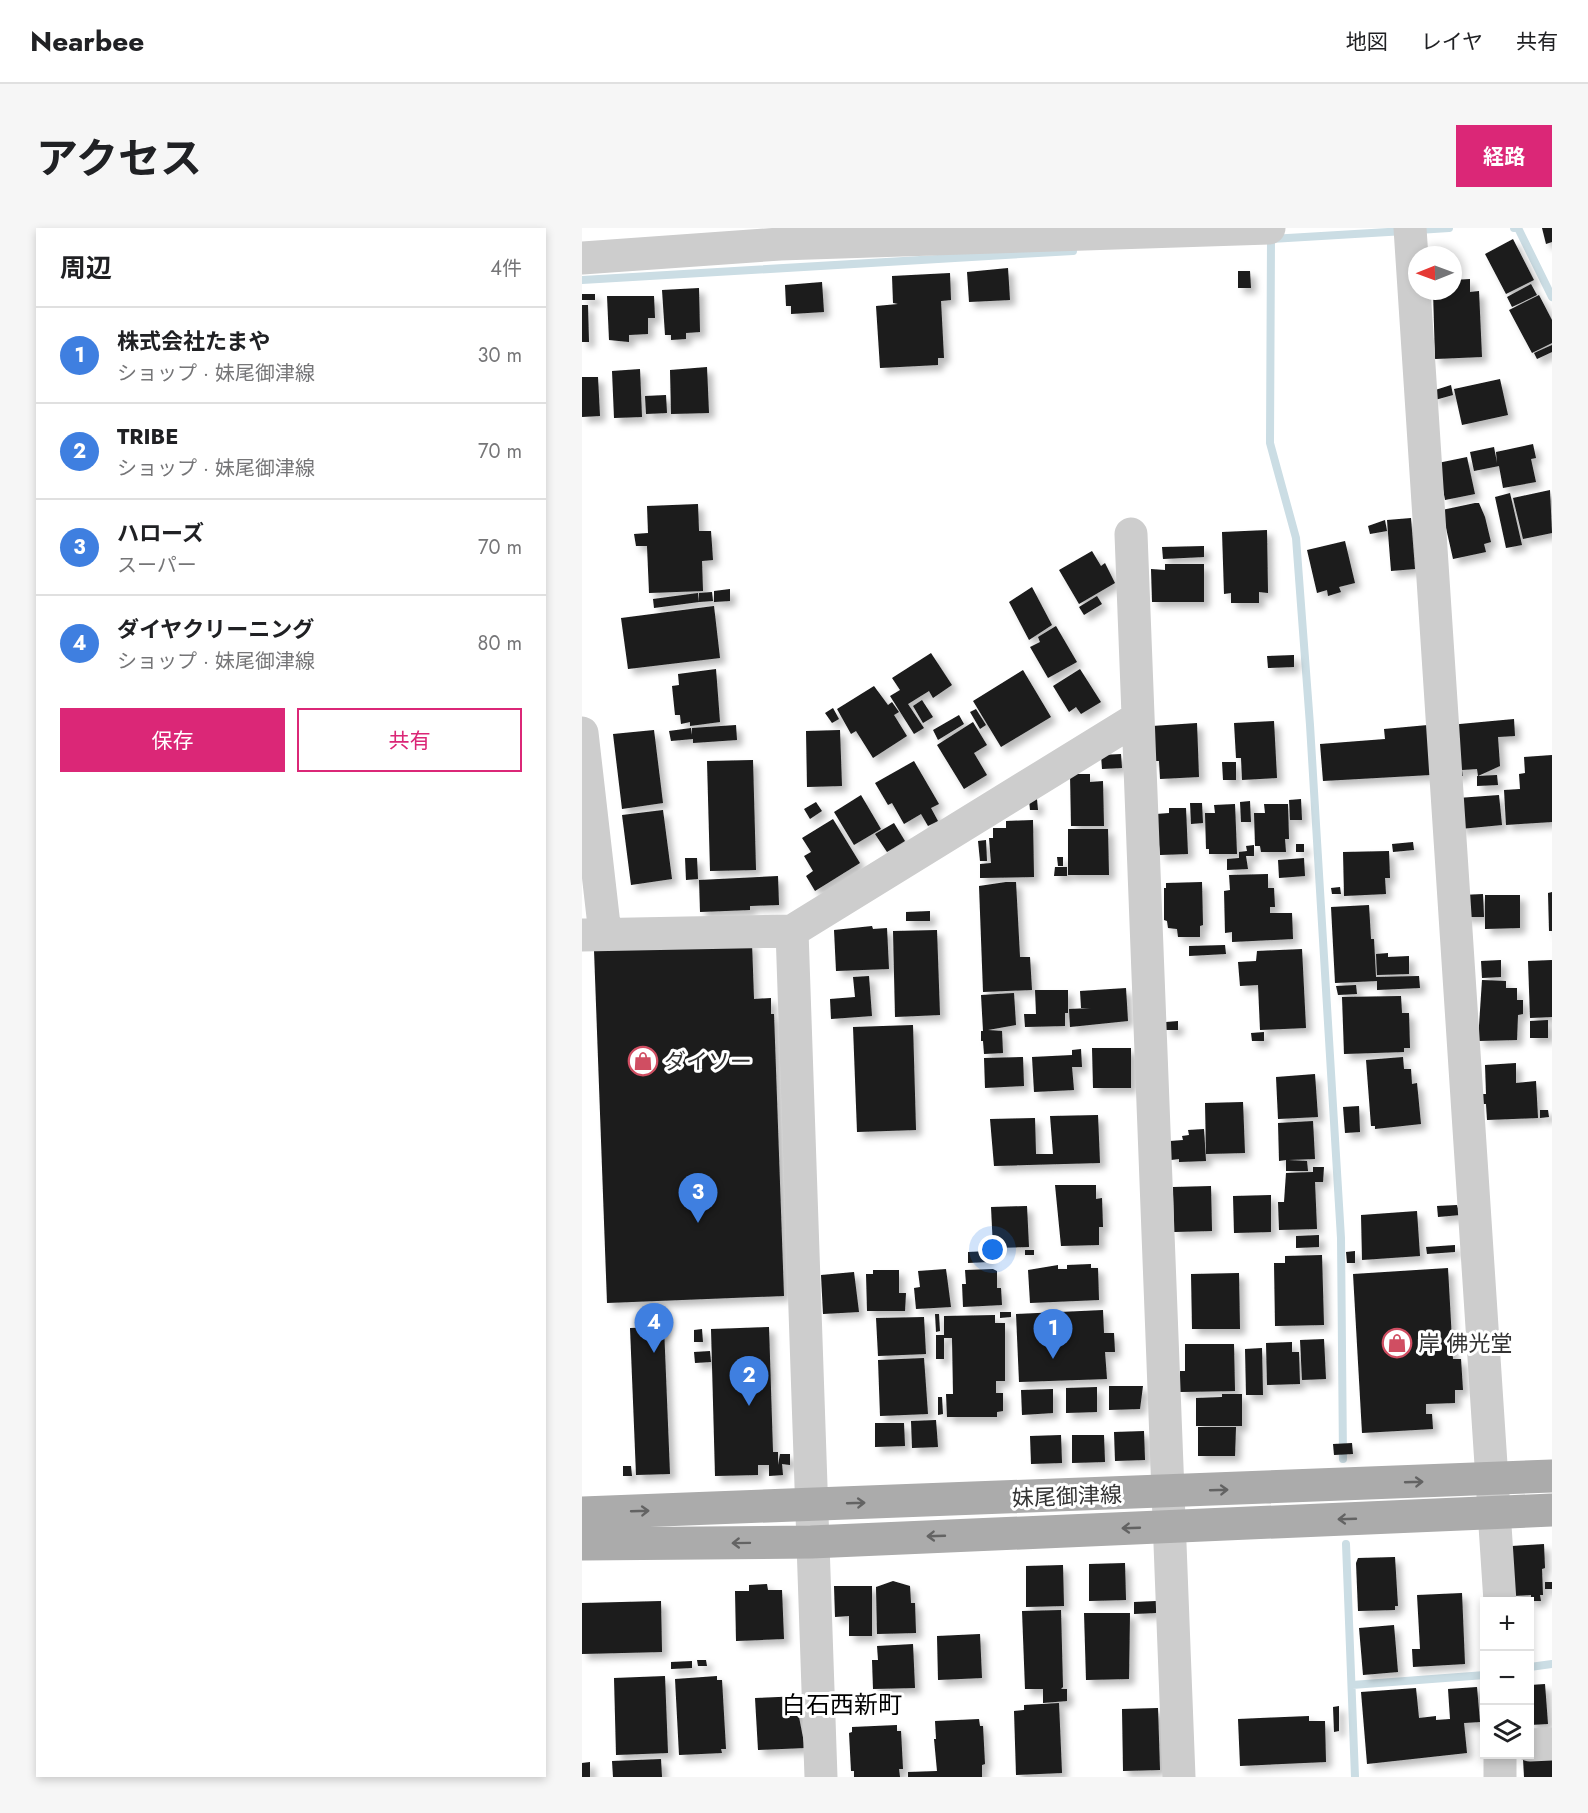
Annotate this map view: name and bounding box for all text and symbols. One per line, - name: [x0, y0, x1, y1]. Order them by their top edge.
- text: Nearbee: [30, 21, 144, 62]
- text: 地図: [1346, 27, 1388, 57]
- text: レイヤ: [1421, 27, 1483, 57]
- text: 共有: [1516, 27, 1558, 57]
- button: 経路: [1456, 125, 1552, 187]
- text: アクセス: [36, 128, 202, 189]
- north arrow: [1408, 246, 1462, 300]
- text: 周辺: [60, 249, 112, 287]
- text: 4件: [490, 254, 522, 283]
- text: 株式会社たまや: [117, 325, 270, 357]
- text: 1: [74, 341, 85, 370]
- text: 30 m: [477, 341, 522, 370]
- text: ショップ · 妹尾御津線: [117, 359, 315, 388]
- text: TRIBE: [117, 420, 179, 452]
- text: 2: [73, 437, 86, 466]
- text: 70 m: [478, 437, 522, 466]
- text: ショップ · 妹尾御津線: [117, 454, 315, 483]
- text: ハローズ: [117, 517, 204, 549]
- text: 3: [73, 533, 86, 562]
- text: 70 m: [478, 533, 522, 562]
- text: スーパー: [117, 551, 197, 580]
- text: ダイヤクリーニング: [117, 613, 314, 645]
- text: 4: [73, 629, 86, 658]
- text: 80 m: [477, 629, 522, 658]
- text: ショップ · 妹尾御津線: [117, 647, 315, 676]
- button: 保存: [60, 708, 285, 772]
- button: 共有: [297, 708, 522, 772]
- shop icon: ダイソー: [627, 1045, 659, 1077]
- place label: ダイソー: [664, 1045, 752, 1077]
- pin: 3: [678, 1174, 718, 1223]
- your location: [978, 1235, 1007, 1264]
- pin: 4: [634, 1304, 674, 1353]
- pin: 1: [1034, 1310, 1072, 1359]
- shop icon: 岸 佛光堂: [1381, 1327, 1413, 1359]
- place label: 岸 佛光堂: [1418, 1327, 1513, 1359]
- pin: 2: [730, 1356, 768, 1406]
- one-way arrow: [1403, 1476, 1423, 1487]
- street label: 妹尾御津線: [1011, 1478, 1123, 1514]
- one-way arrow: [1209, 1485, 1229, 1496]
- one-way arrow: [846, 1498, 866, 1509]
- one-way arrow: [630, 1506, 650, 1517]
- one-way arrow: [1337, 1513, 1357, 1524]
- one-way arrow: [1121, 1522, 1141, 1533]
- one-way arrow: [927, 1531, 947, 1542]
- one-way arrow: [732, 1537, 752, 1548]
- map controls: [1480, 1597, 1534, 1759]
- button: +: [1480, 1597, 1534, 1651]
- button: −: [1480, 1651, 1534, 1705]
- district label: 白石西新町: [782, 1687, 902, 1722]
- button: layers: [1480, 1705, 1534, 1759]

